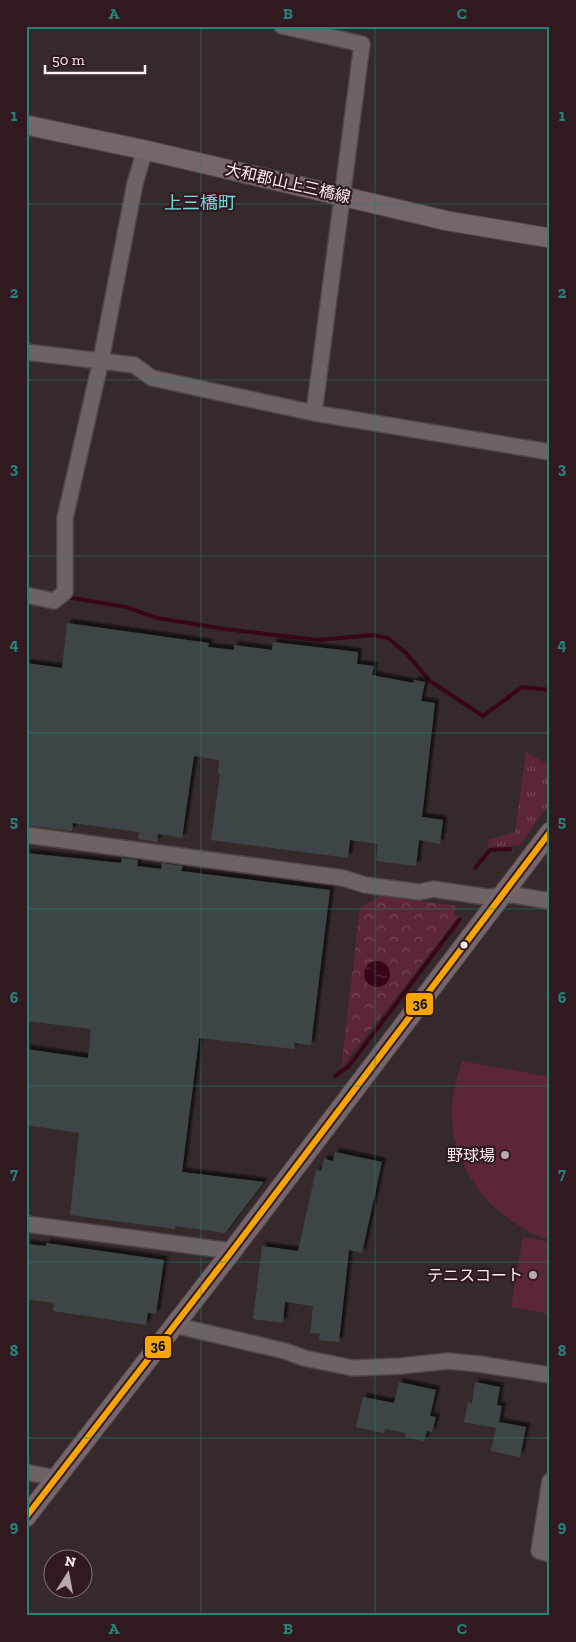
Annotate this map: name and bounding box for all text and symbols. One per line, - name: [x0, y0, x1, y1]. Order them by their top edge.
- text: A: [109, 4, 120, 23]
- text: B: [283, 4, 293, 23]
- text: C: [457, 4, 467, 23]
- scale bar: [45, 42, 145, 74]
- text: 50 m: [52, 51, 85, 69]
- text: 1: [11, 106, 18, 125]
- text: 1: [559, 106, 566, 125]
- street label: 大和郡山上三橋線: [223, 159, 353, 207]
- district label: 上三橋町: [164, 192, 236, 214]
- text: 2: [10, 283, 19, 302]
- text: 2: [558, 283, 567, 302]
- text: 3: [10, 459, 19, 478]
- text: 3: [558, 459, 567, 478]
- text: 4: [9, 635, 19, 654]
- text: 4: [557, 635, 567, 654]
- text: 5: [10, 812, 18, 831]
- text: 5: [558, 812, 566, 831]
- unlabelled marker: [459, 940, 469, 950]
- text: 6: [10, 988, 19, 1007]
- text: 6: [558, 988, 567, 1007]
- line badge: 36: [405, 992, 434, 1016]
- text: 36: [413, 996, 428, 1013]
- place label: 野球場: [447, 1146, 495, 1165]
- marker: 野球場: [499, 1149, 511, 1161]
- text: 7: [10, 1164, 18, 1183]
- text: 7: [558, 1164, 566, 1183]
- place label: テニスコート: [427, 1266, 523, 1285]
- marker: テニスコート: [527, 1269, 539, 1281]
- line badge: 36: [144, 1335, 172, 1359]
- text: 36: [151, 1338, 166, 1355]
- text: 8: [10, 1341, 19, 1360]
- text: 8: [558, 1341, 567, 1360]
- text: 9: [10, 1517, 19, 1536]
- text: 9: [558, 1517, 567, 1536]
- north arrow: [42, 1550, 92, 1600]
- text: N: [64, 1552, 78, 1571]
- text: A: [109, 1619, 120, 1638]
- text: B: [283, 1619, 293, 1638]
- text: C: [457, 1619, 467, 1638]

